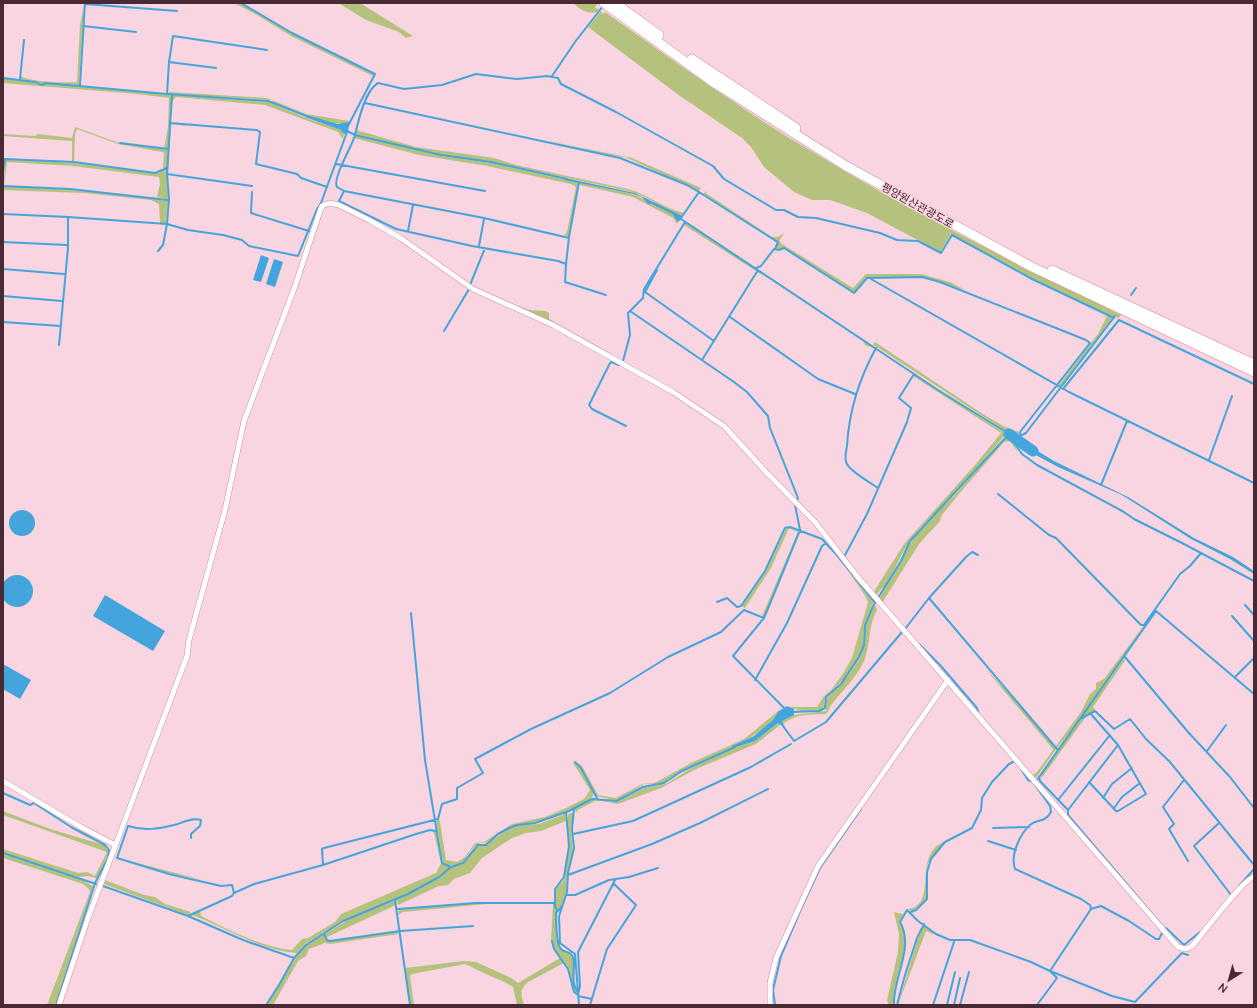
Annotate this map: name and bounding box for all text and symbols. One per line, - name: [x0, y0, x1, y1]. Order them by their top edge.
- street label: 평양원산관광도로: [879, 179, 957, 231]
- north arrow: [1209, 960, 1249, 1000]
- text: N: [1215, 980, 1230, 997]

